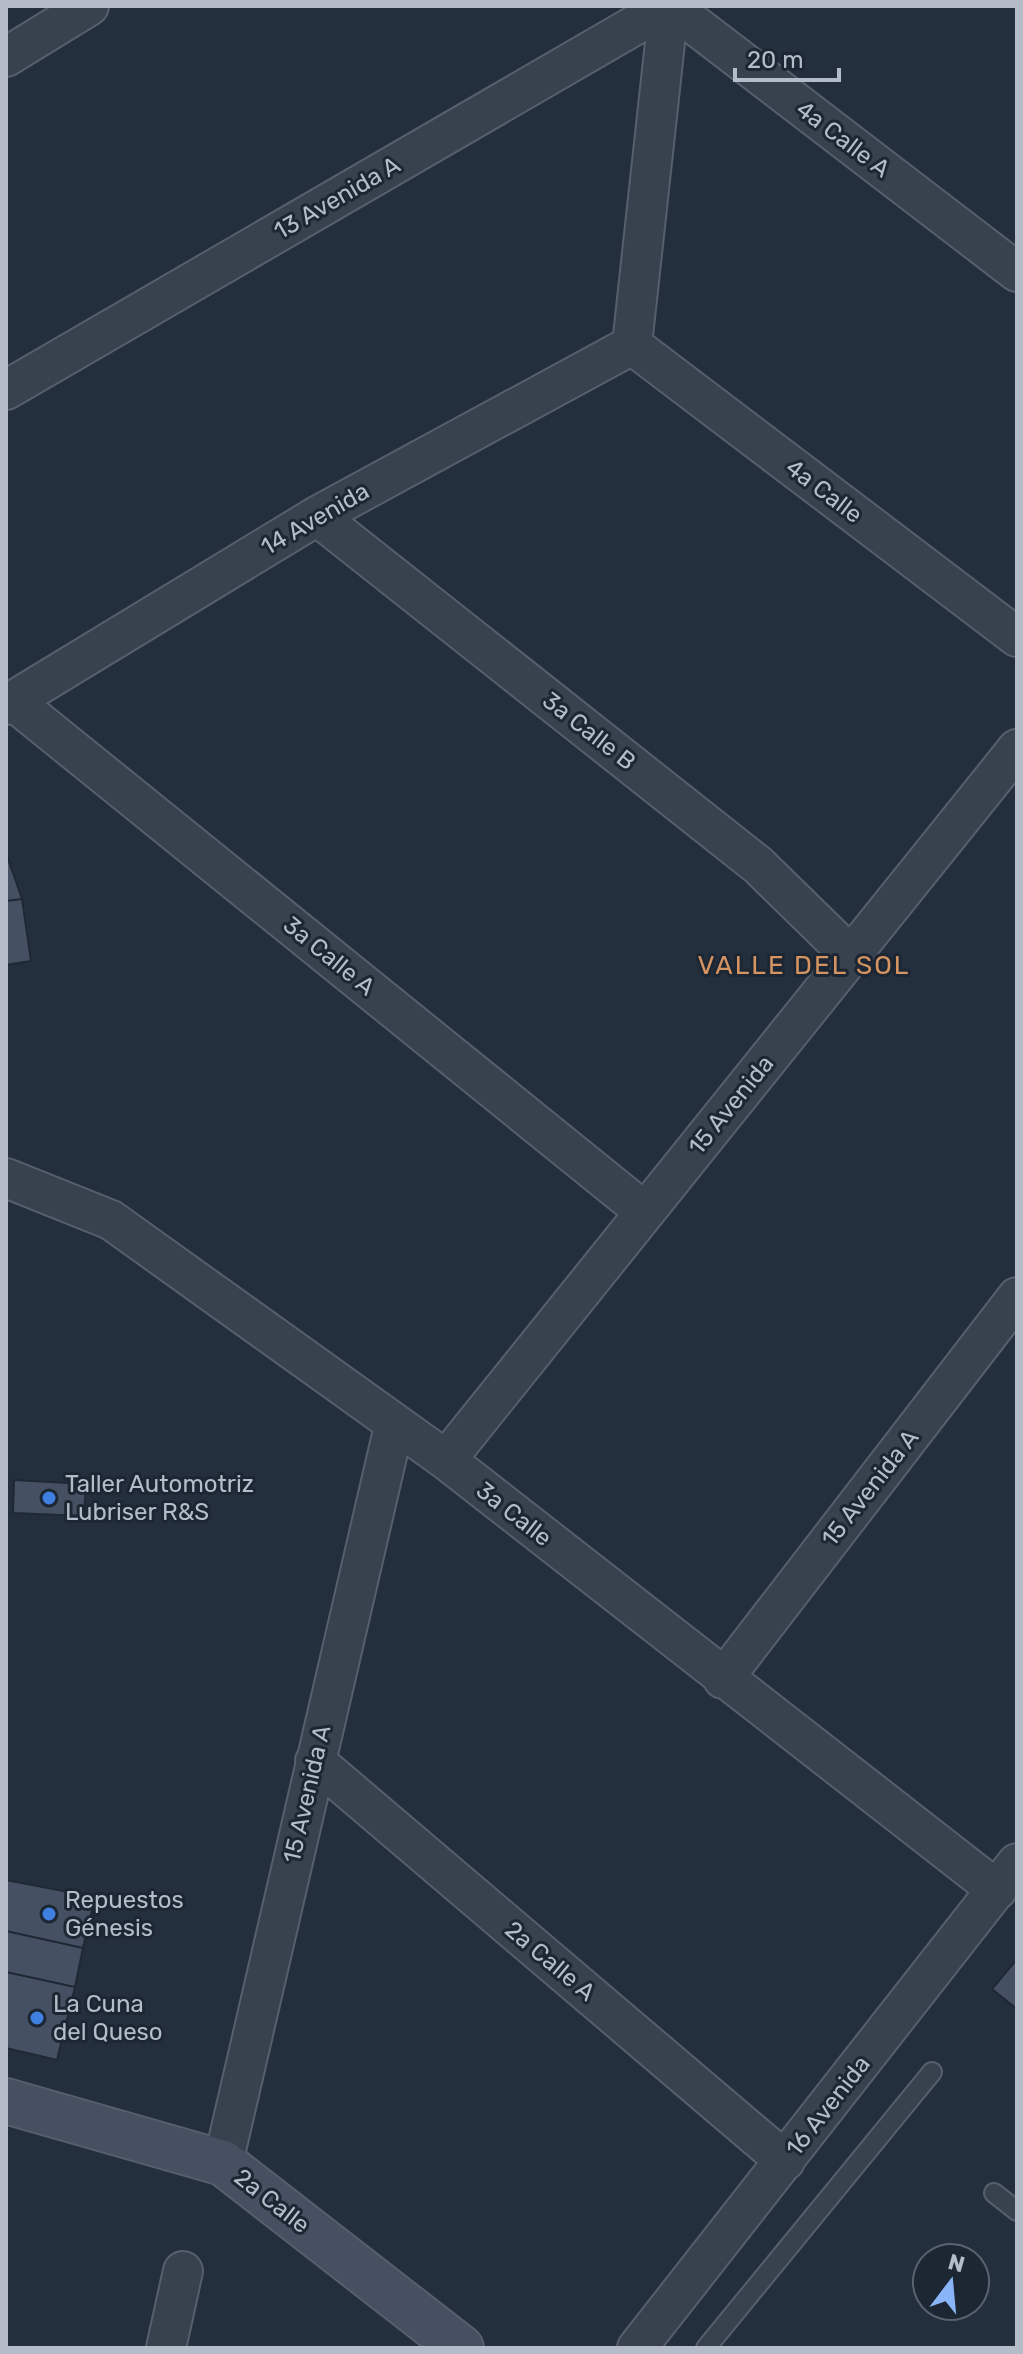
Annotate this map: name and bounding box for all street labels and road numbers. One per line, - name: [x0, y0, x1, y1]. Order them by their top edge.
- street label: 4a Calle A: [791, 95, 895, 183]
- street label: 13 Avenida A: [269, 151, 405, 245]
- street label: 4a Calle: [780, 453, 868, 529]
- street label: 14 Avenida: [256, 477, 374, 561]
- street label: 3a Calle B: [537, 686, 641, 776]
- street label: 3a Calle A: [278, 911, 380, 1001]
- street label: 15 Avenida: [683, 1050, 779, 1160]
- street label: 15 Avenida A: [816, 1424, 924, 1552]
- street label: 3a Calle: [471, 1476, 557, 1552]
- street label: 15 Avenida A: [278, 1722, 336, 1866]
- street label: 2a Calle A: [499, 1915, 601, 2007]
- street label: 16 Avenida: [780, 2050, 876, 2162]
- street label: 2a Calle: [229, 2163, 315, 2239]

